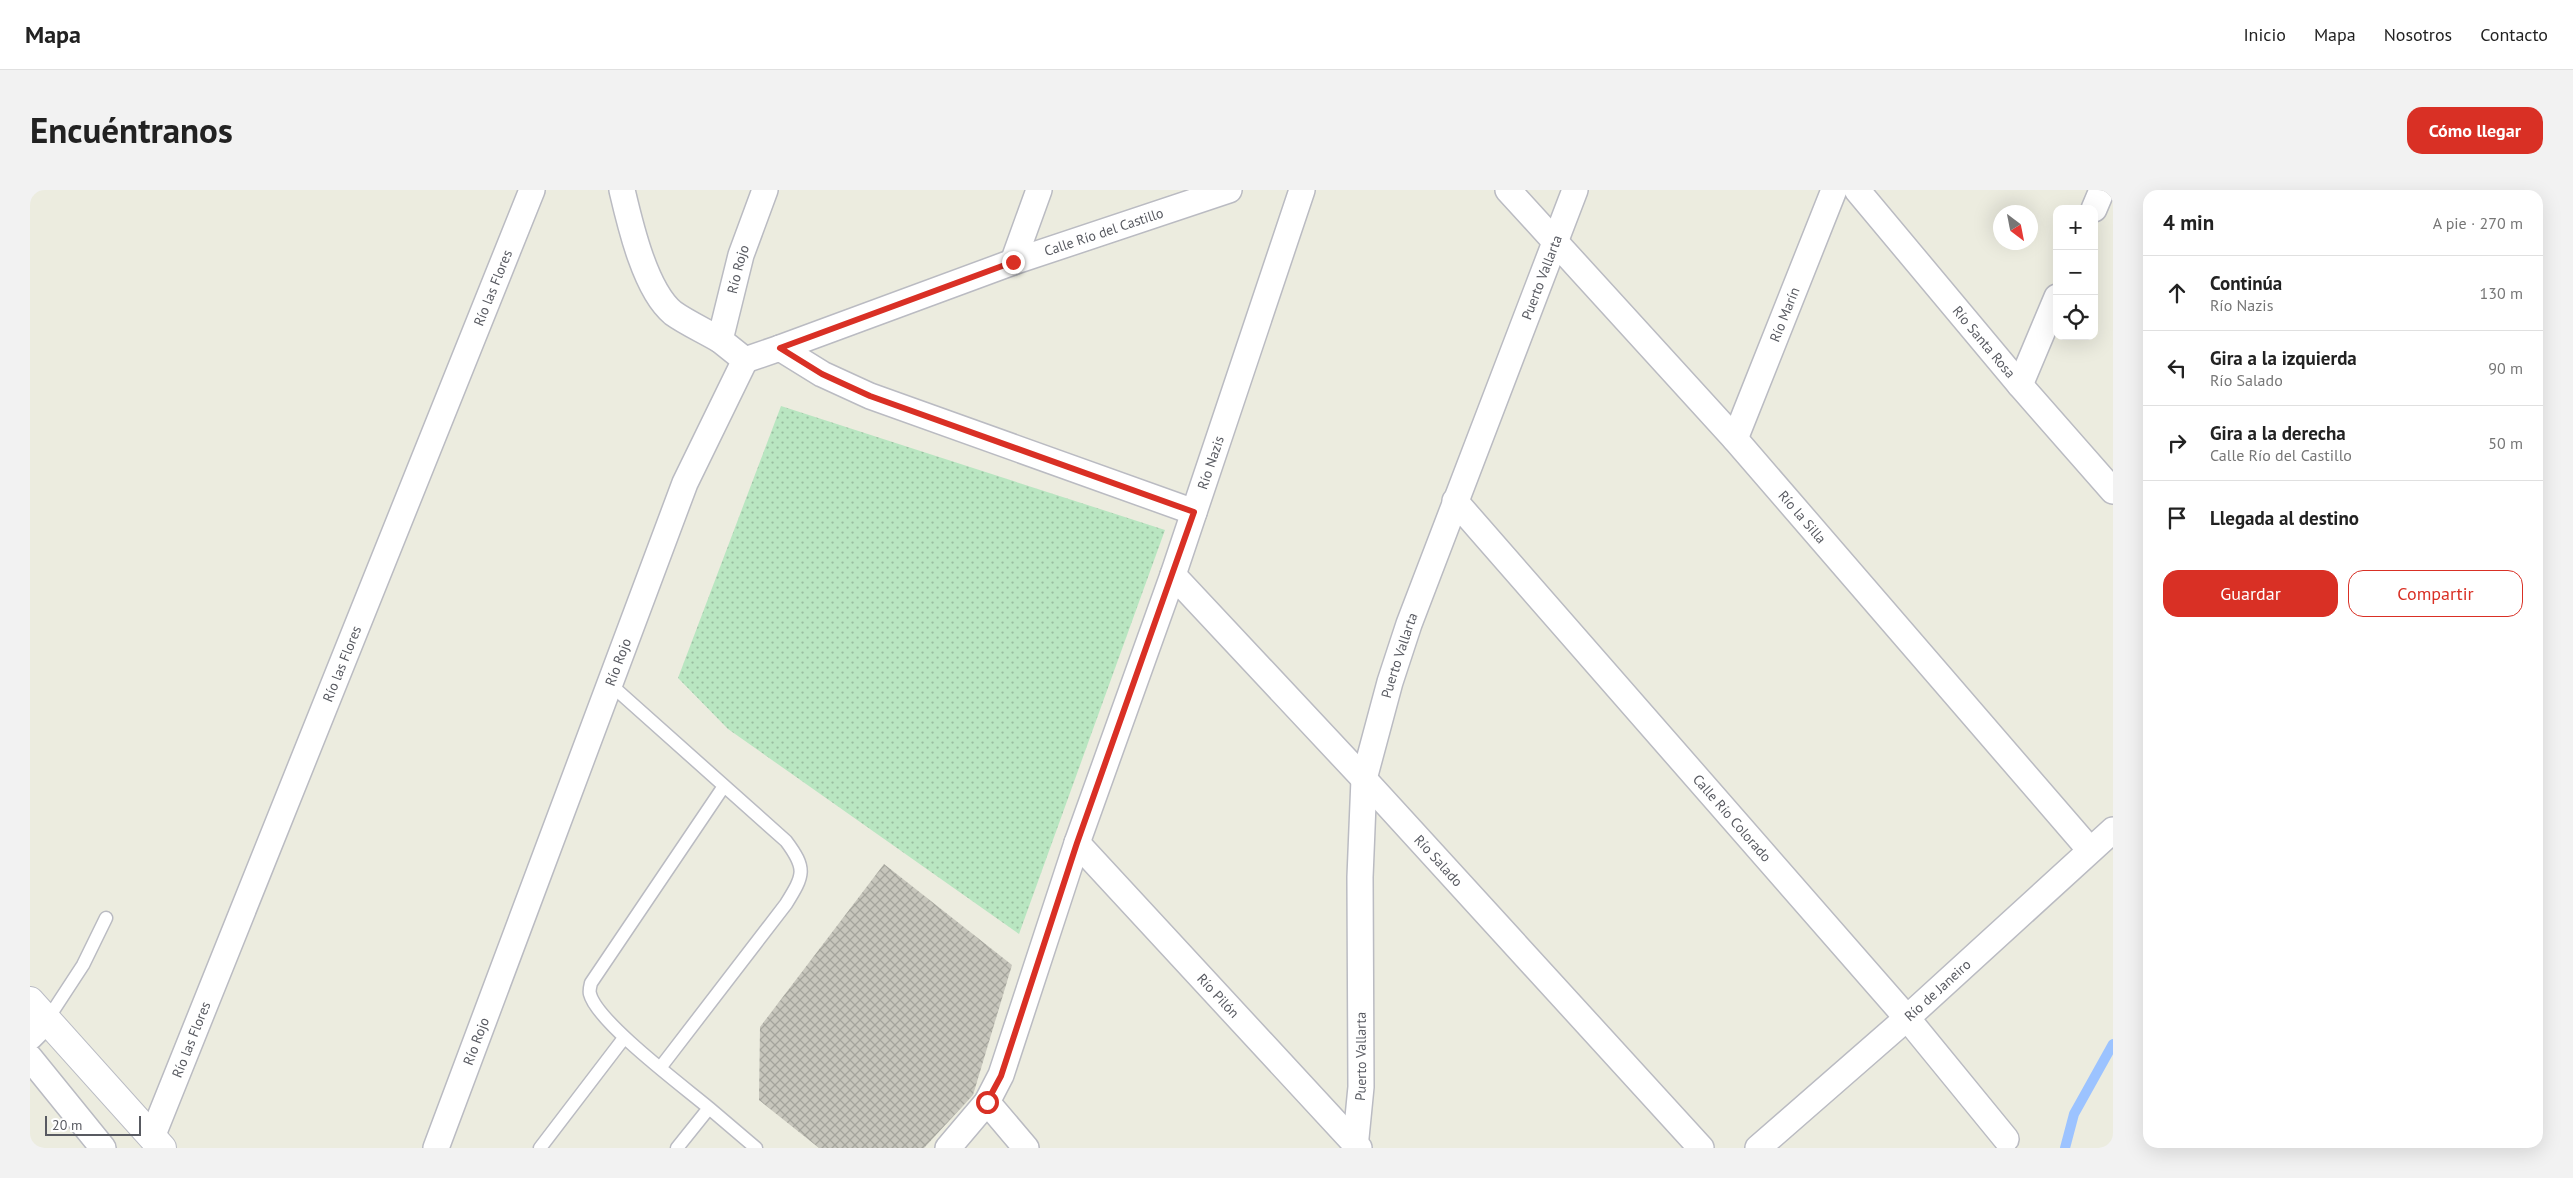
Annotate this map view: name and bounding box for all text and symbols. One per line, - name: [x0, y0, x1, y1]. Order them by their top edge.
- text: Mapa: [25, 19, 81, 50]
- text: Inicio: [2243, 23, 2286, 46]
- text: Mapa: [2314, 23, 2356, 46]
- text: Nosotros: [2384, 23, 2452, 46]
- text: Contacto: [2480, 23, 2548, 46]
- text: Encuéntranos: [30, 107, 233, 153]
- button: Cómo llegar: [2407, 107, 2543, 154]
- street label: Calle Río del Castillo: [1042, 204, 1166, 260]
- north arrow: [1993, 205, 2038, 250]
- map controls: [2053, 205, 2098, 340]
- button: +: [2053, 205, 2098, 250]
- text: 4 min: [2163, 209, 2214, 236]
- text: A pie · 270 m: [2433, 213, 2523, 233]
- street label: Puerto Vallarta: [1517, 233, 1566, 322]
- street label: Río Rojo: [723, 242, 753, 295]
- street label: Río las Flores: [469, 247, 516, 329]
- button: −: [2053, 250, 2098, 295]
- route end: [1002, 251, 1025, 274]
- text: Continúa: [2210, 271, 2282, 295]
- icon: ahead: [2163, 279, 2191, 307]
- text: 130 m: [2480, 283, 2523, 303]
- street label: Río Marín: [1766, 284, 1803, 345]
- button: locate: [2053, 295, 2098, 340]
- text: Río Nazis: [2210, 295, 2273, 315]
- street label: Río Santa Rosa: [1949, 302, 2019, 382]
- text: Gira a la izquierda: [2210, 346, 2357, 370]
- icon: left: [2163, 354, 2191, 382]
- text: 90 m: [2488, 358, 2523, 378]
- text: Río Salado: [2210, 370, 2283, 390]
- text: Gira a la derecha: [2210, 421, 2346, 445]
- icon: right: [2163, 429, 2191, 457]
- street label: Río Nazis: [1193, 433, 1228, 492]
- text: 50 m: [2488, 433, 2523, 453]
- text: Calle Río del Castillo: [2210, 445, 2352, 465]
- street label: Río la Silla: [1775, 487, 1830, 547]
- icon: arrive: [2163, 504, 2191, 532]
- text: Llegada al destino: [2210, 506, 2359, 530]
- button: Guardar: [2163, 570, 2338, 617]
- button: Compartir: [2348, 570, 2523, 617]
- street label: Puerto Vallarta: [1377, 610, 1422, 700]
- street label: Río las Flores: [319, 623, 365, 704]
- street label: Río Rojo: [601, 636, 635, 688]
- street label: Calle Río Colorado: [1689, 770, 1775, 865]
- street label: Río Salado: [1410, 831, 1467, 890]
- street label: Río de Janeiro: [1901, 955, 1974, 1025]
- street label: Río Pilón: [1193, 970, 1243, 1022]
- street label: Río las Flores: [168, 999, 214, 1080]
- street label: Puerto Vallarta: [1351, 1012, 1370, 1102]
- street label: Río Rojo: [459, 1015, 493, 1068]
- route start: [976, 1091, 999, 1114]
- scale bar: [45, 1113, 141, 1136]
- text: 20 m: [52, 1116, 82, 1134]

